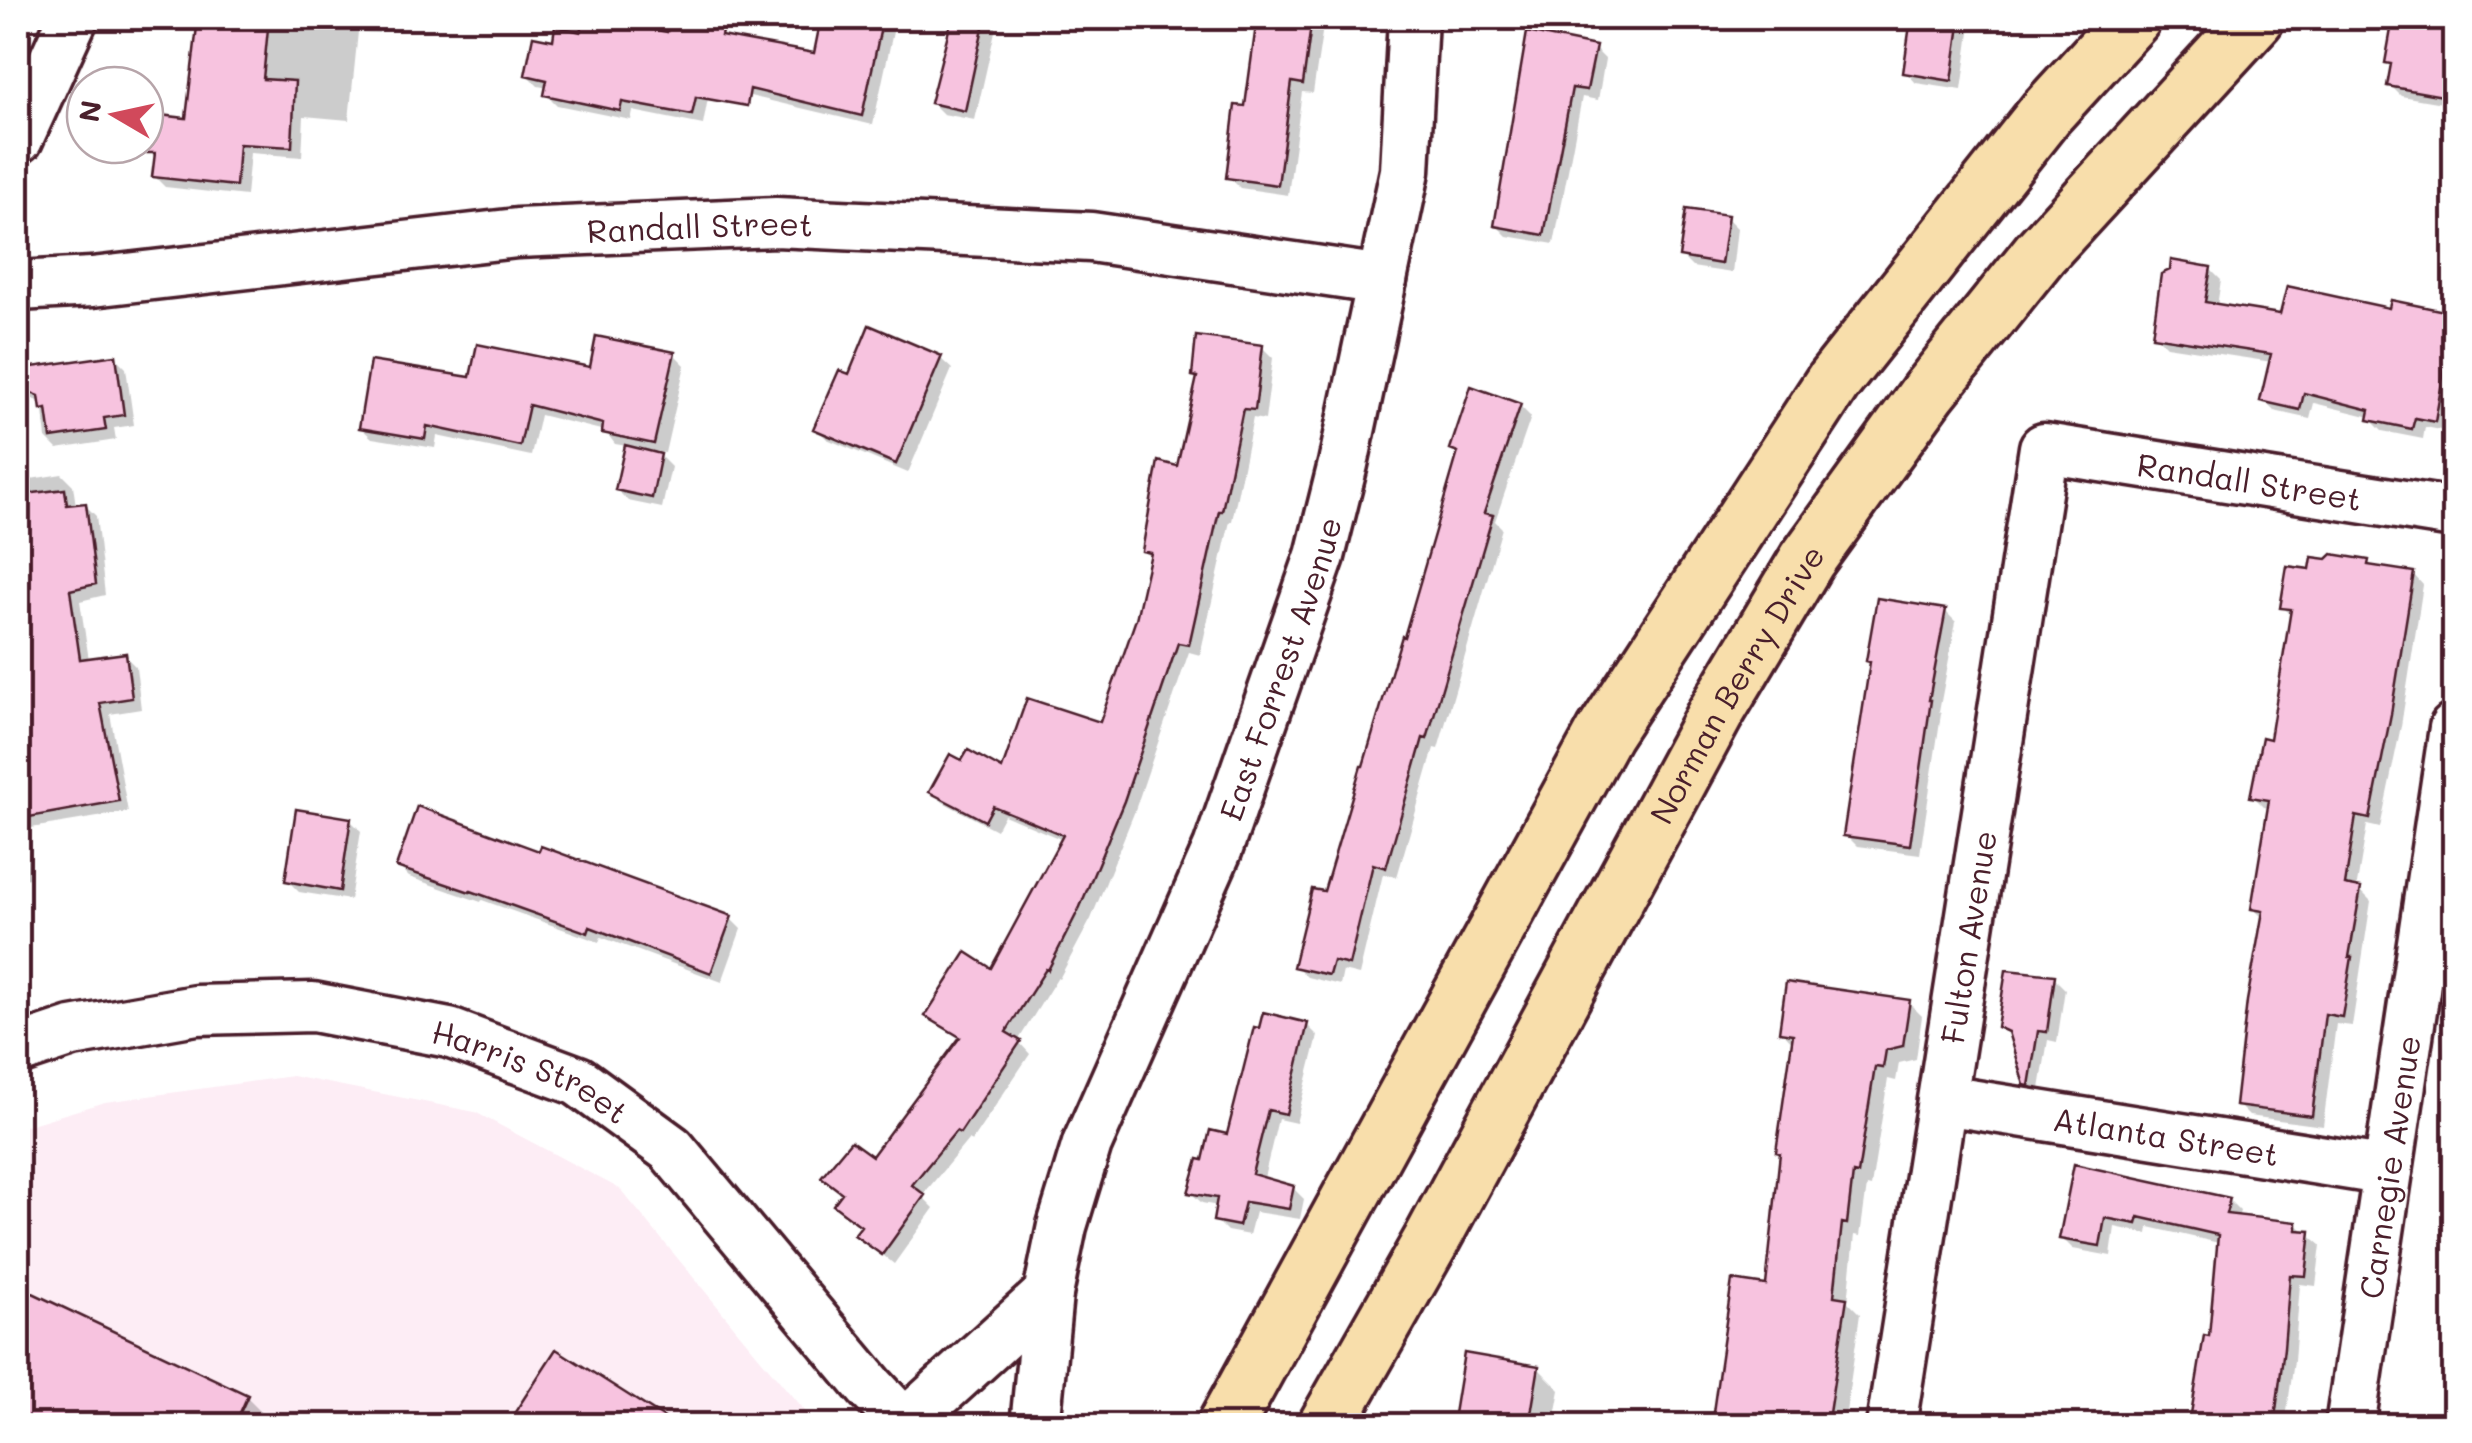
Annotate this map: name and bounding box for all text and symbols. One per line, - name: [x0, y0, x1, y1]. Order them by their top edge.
- north arrow: [65, 65, 165, 165]
- text: N: [70, 98, 109, 124]
- street label: Randall Street: [586, 201, 814, 251]
- street label: Randall Street: [2134, 442, 2365, 519]
- street label: East Forrest Avenue: [1208, 513, 1350, 826]
- street label: Norman Berry Drive: [1639, 536, 1833, 831]
- street label: Fulton Avenue: [1930, 827, 2005, 1047]
- street label: Harris Street: [429, 1009, 637, 1132]
- street label: Carnegie Avenue: [2348, 1032, 2429, 1301]
- street label: Atlanta Street: [2050, 1097, 2282, 1174]

